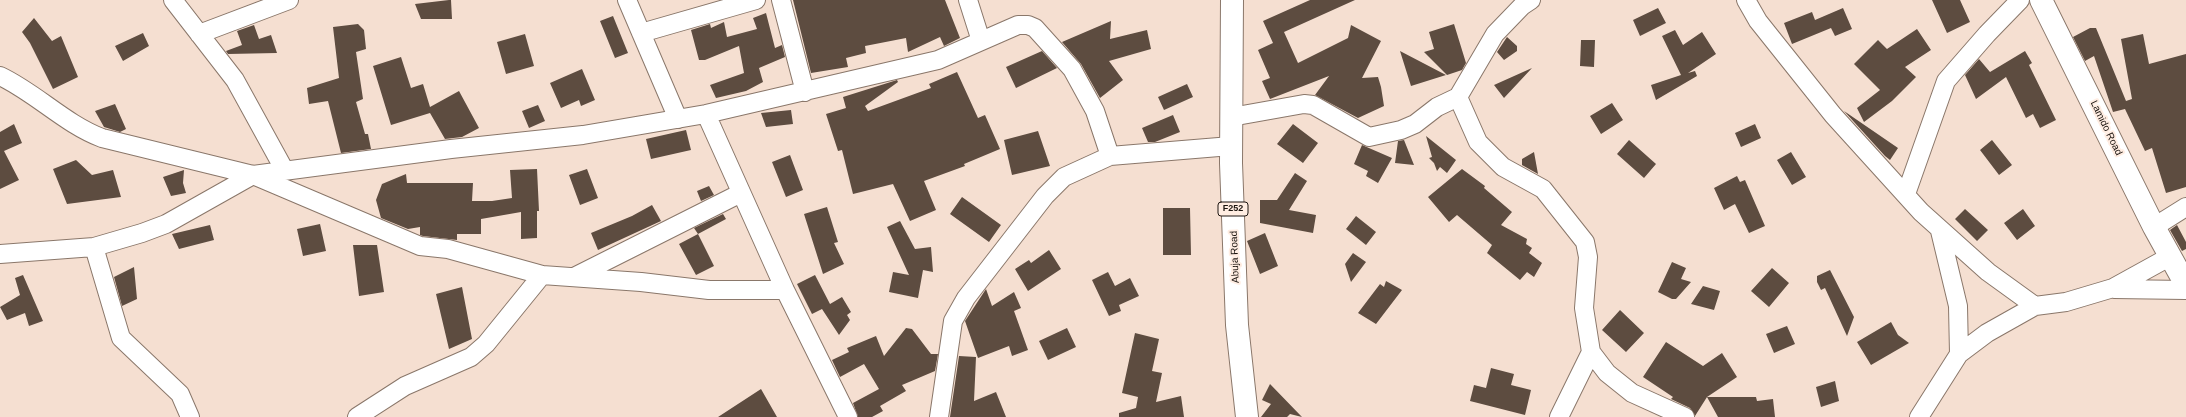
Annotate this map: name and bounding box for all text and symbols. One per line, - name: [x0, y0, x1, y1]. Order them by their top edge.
- street label: Lamido Road: [2088, 99, 2124, 157]
- road number: F252: [1218, 202, 1248, 216]
- street label: Abuja Road: [1228, 231, 1242, 283]

